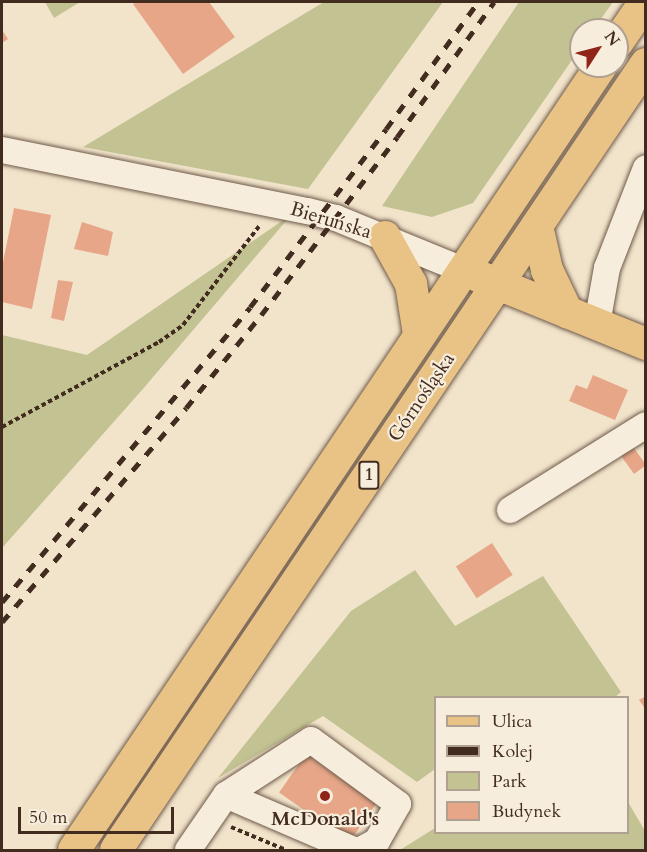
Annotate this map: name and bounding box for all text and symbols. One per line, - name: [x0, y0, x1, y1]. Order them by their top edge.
- north arrow: [569, 18, 629, 78]
- text: N: [599, 27, 625, 51]
- street label: Bieruńska: [287, 196, 375, 244]
- street label: Górnośląska: [382, 348, 460, 446]
- road number: 1: [357, 460, 381, 490]
- legend: [434, 696, 629, 834]
- text: Ulica: [492, 709, 532, 734]
- text: Kolej: [492, 739, 533, 764]
- text: Park: [492, 769, 527, 794]
- marker: McDonald's: [318, 789, 332, 803]
- scale bar: [21, 795, 177, 833]
- text: Budynek: [492, 799, 561, 824]
- text: 50 m: [29, 805, 68, 830]
- place label: McDonald's: [271, 806, 379, 830]

